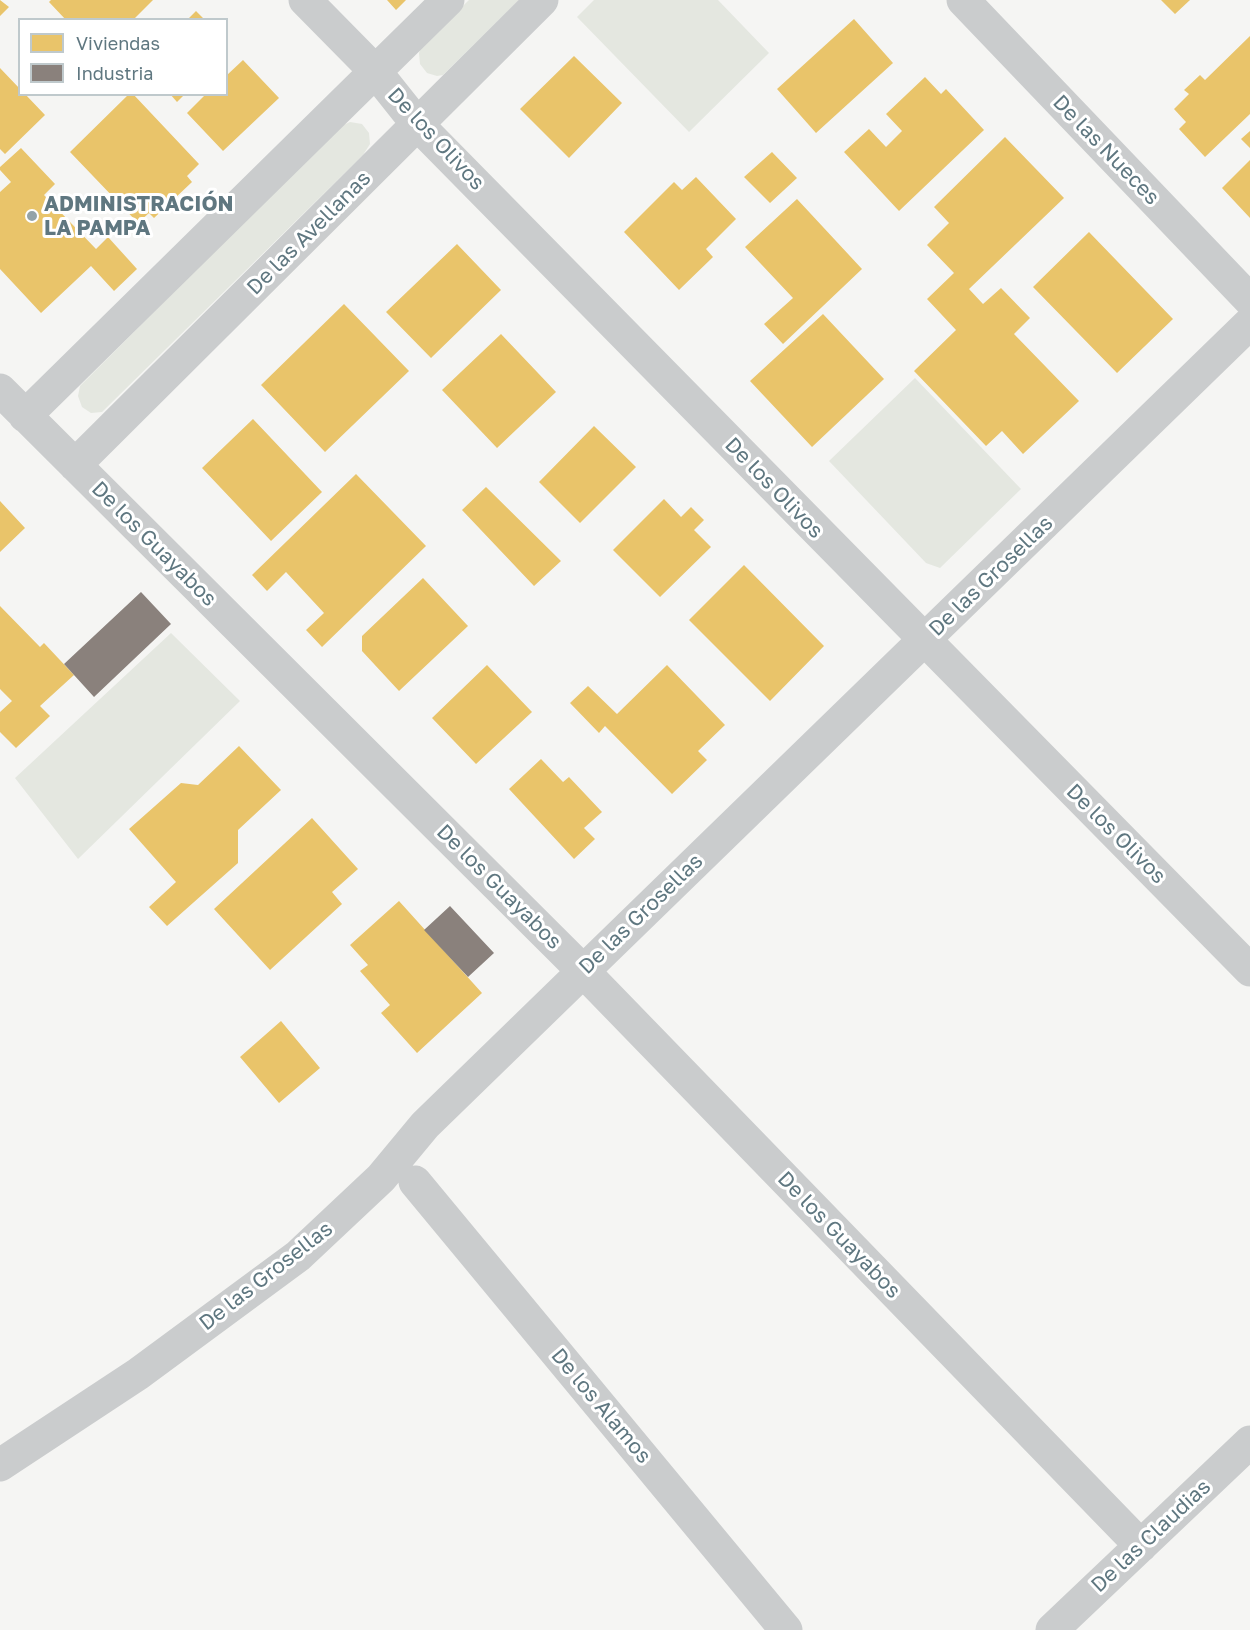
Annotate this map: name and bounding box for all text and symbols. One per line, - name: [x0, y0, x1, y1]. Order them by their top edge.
- legend: [18, 18, 228, 96]
- text: Viviendas: [76, 32, 160, 54]
- text: Industria: [76, 62, 153, 84]
- street label: De los Olivos: [382, 83, 490, 195]
- street label: De las Nueces: [1047, 90, 1165, 210]
- street label: De las Avellanas: [242, 166, 376, 300]
- place label: ADMINISTRACIÓN LA PAMPA: [44, 191, 234, 241]
- marker: ADMINISTRACIÓN LA PAMPA: [25, 209, 39, 223]
- street label: De los Olivos: [720, 432, 828, 544]
- street label: De los Guayabos: [86, 476, 222, 612]
- street label: De las Grosellas: [924, 511, 1058, 641]
- street label: De los Olivos: [1061, 779, 1171, 889]
- street label: De los Guayabos: [431, 819, 567, 955]
- street label: De las Grosellas: [574, 849, 708, 979]
- street label: De los Guayabos: [772, 1166, 906, 1304]
- street label: De las Grosellas: [194, 1216, 338, 1336]
- street label: De los Alamos: [546, 1343, 656, 1469]
- street label: De las Claudias: [1086, 1474, 1216, 1598]

